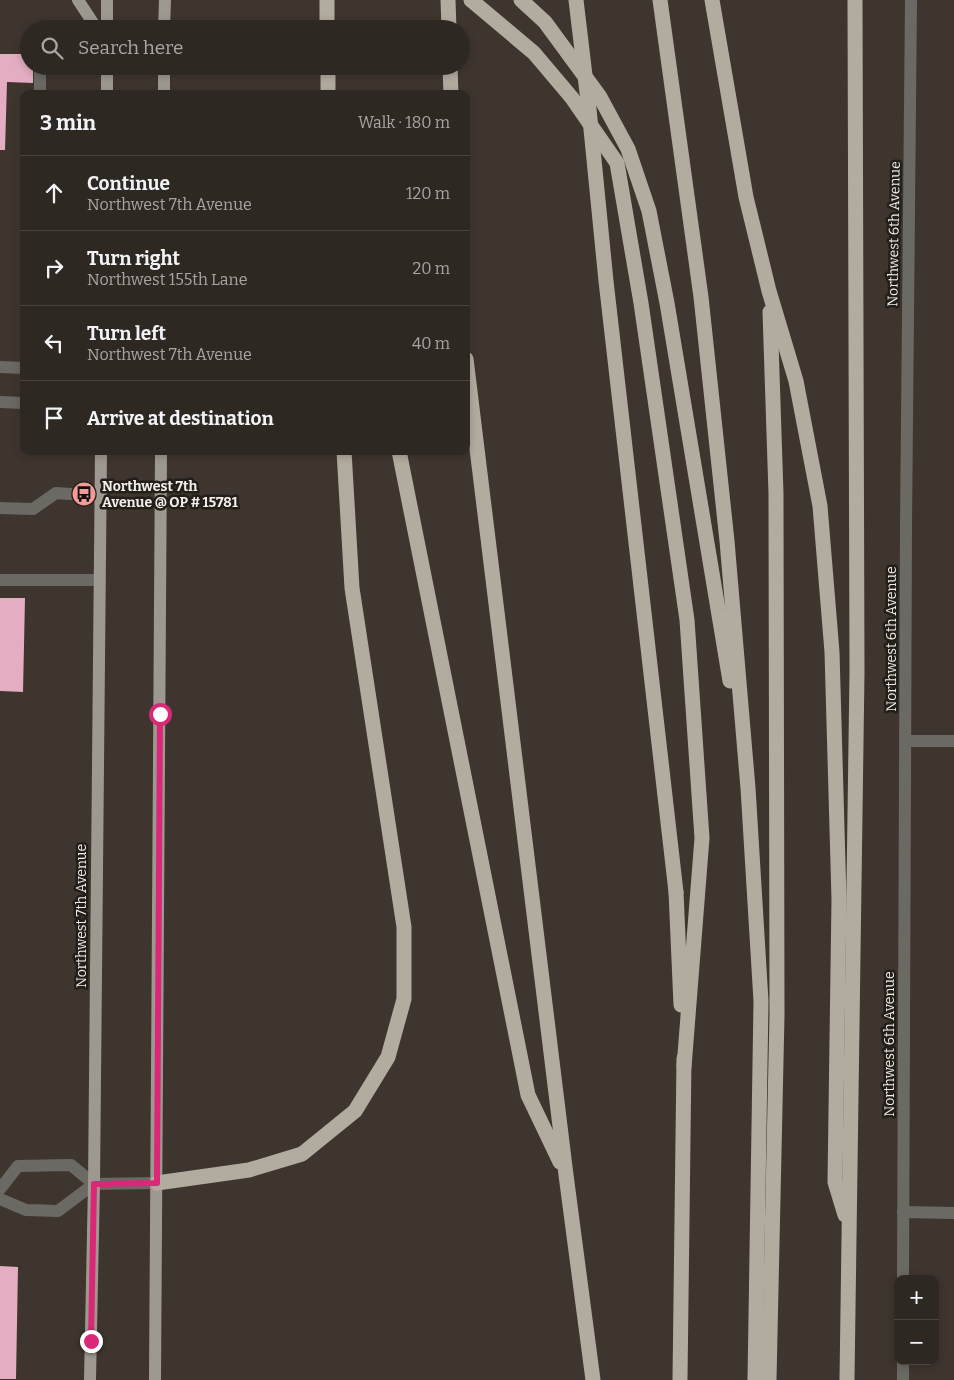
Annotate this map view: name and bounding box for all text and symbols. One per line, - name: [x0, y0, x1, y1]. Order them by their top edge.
- search box: [20, 20, 470, 75]
- icon: search: [38, 34, 66, 62]
- text: Search here: [78, 36, 183, 59]
- text: 3 min: [40, 110, 96, 136]
- text: Walk · 180 m: [358, 113, 450, 132]
- street label: Northwest 6th Avenue: [884, 161, 904, 307]
- text: Continue: [87, 172, 170, 195]
- icon: ahead: [40, 179, 68, 207]
- text: 120 m: [406, 184, 450, 203]
- text: Northwest 7th Avenue: [87, 195, 252, 214]
- text: Turn right: [87, 247, 180, 270]
- icon: right: [40, 254, 68, 282]
- text: 20 m: [413, 259, 450, 278]
- text: Northwest 155th Lane: [87, 270, 247, 289]
- text: Turn left: [87, 322, 166, 345]
- icon: left: [40, 329, 68, 357]
- text: 40 m: [412, 334, 450, 353]
- text: Northwest 7th Avenue: [87, 345, 252, 364]
- icon: arrive: [40, 404, 68, 432]
- text: Arrive at destination: [87, 407, 274, 430]
- place label: Northwest 7th Avenue @ OP # 15781: [102, 478, 238, 511]
- bus stop icon: Northwest 7th Avenue @ OP # 15781: [71, 481, 97, 507]
- street label: Northwest 6th Avenue: [883, 566, 900, 712]
- route start: [149, 703, 172, 726]
- street label: Northwest 7th Avenue: [73, 844, 90, 988]
- street label: Northwest 6th Avenue: [881, 971, 898, 1117]
- map controls: [894, 1275, 939, 1365]
- button: +: [894, 1275, 939, 1320]
- button: −: [894, 1320, 939, 1365]
- route end: [80, 1330, 103, 1353]

